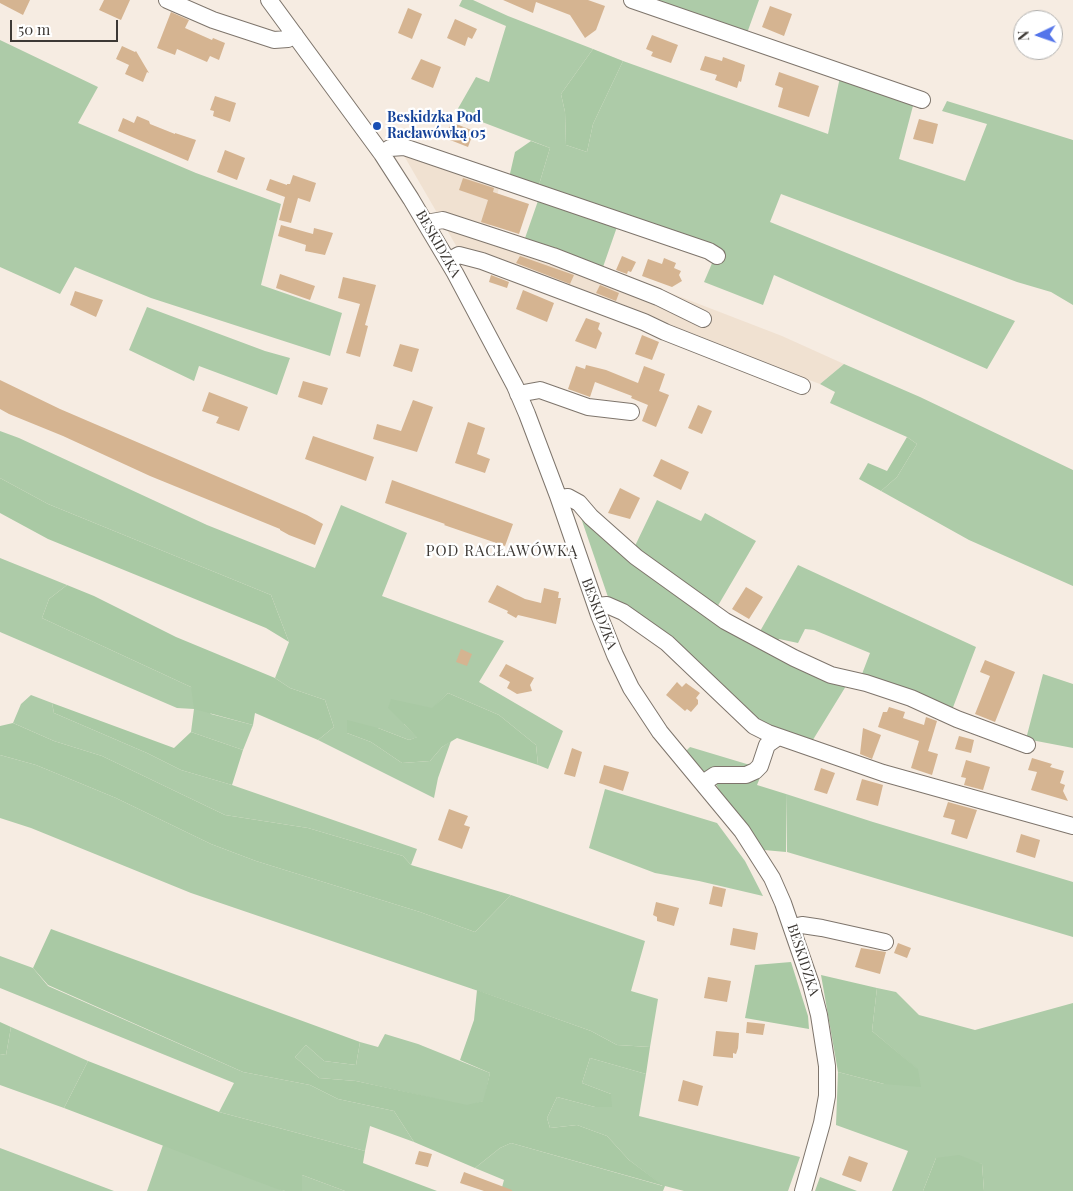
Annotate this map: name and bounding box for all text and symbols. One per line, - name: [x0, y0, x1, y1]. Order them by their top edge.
- scale bar: [12, 10, 120, 42]
- north arrow: [1013, 10, 1063, 60]
- text: 50 m: [18, 19, 50, 39]
- text: N: [1014, 30, 1033, 41]
- place label: Beskidzka Pod Racławówką 05: [387, 110, 486, 142]
- marker: Beskidzka Pod Racławówką 05: [371, 120, 383, 132]
- street label: BESKIDZKA: [412, 207, 464, 281]
- district label: POD RACŁAWÓWKĄ: [424, 542, 580, 560]
- street label: BESKIDZKA: [578, 576, 620, 652]
- street label: BESKIDZKA: [783, 922, 823, 998]

